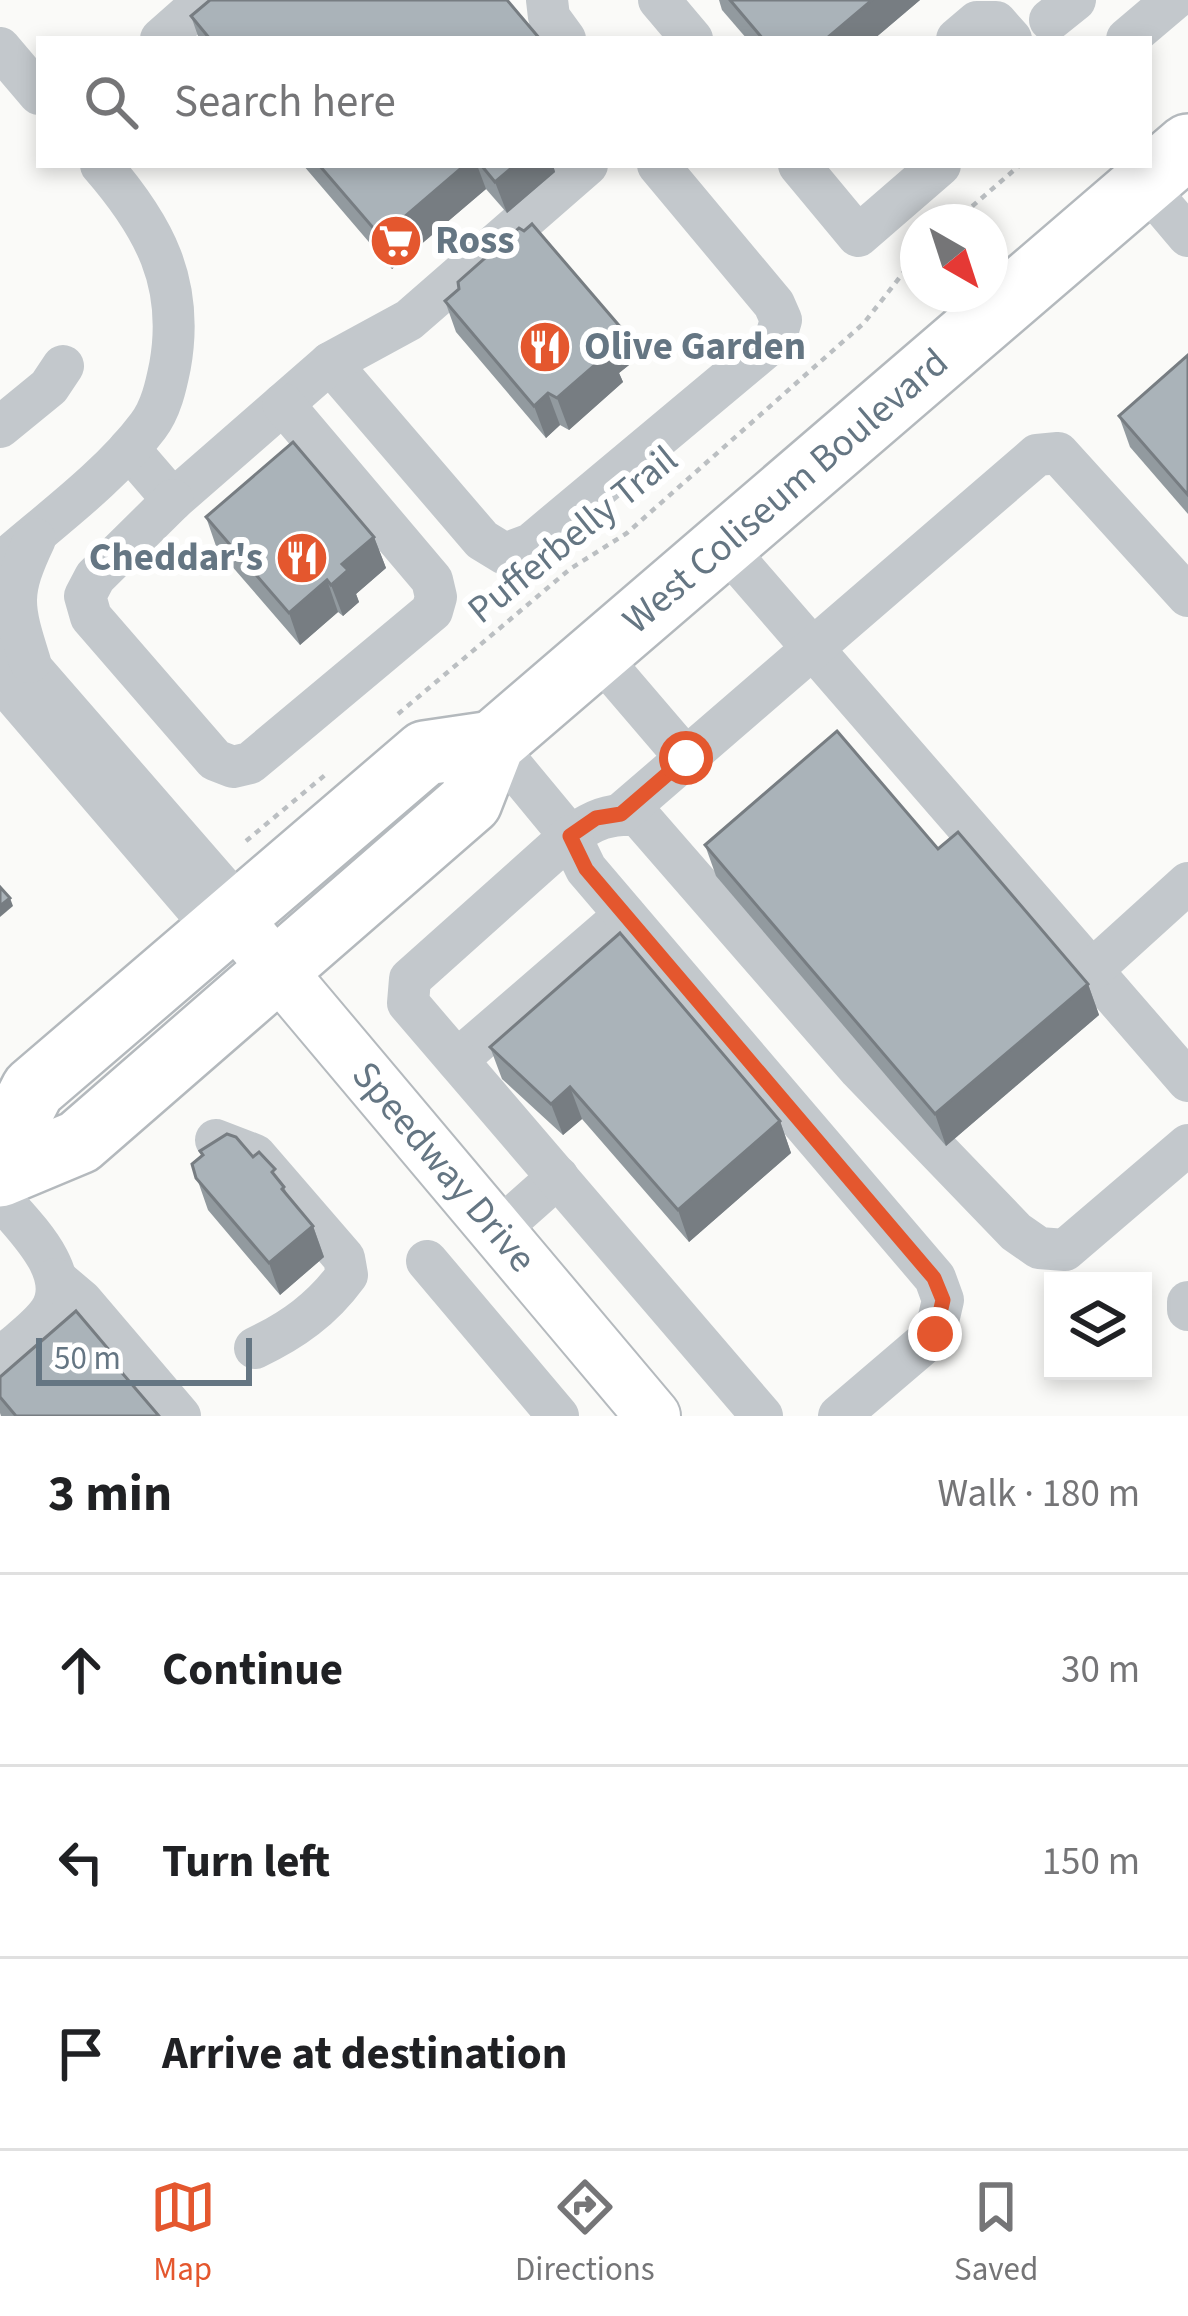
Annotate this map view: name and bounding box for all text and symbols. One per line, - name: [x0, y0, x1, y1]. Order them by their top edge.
- search box: [36, 36, 1152, 168]
- icon: search: [78, 69, 144, 135]
- text: Search here: [174, 70, 396, 134]
- north arrow: [900, 204, 1008, 312]
- supermarket icon: Ross: [368, 213, 424, 269]
- place label: Ross: [435, 213, 515, 269]
- restaurant icon: Olive Garden: [517, 319, 573, 375]
- place label: Olive Garden: [584, 319, 806, 375]
- street label: West Coliseum Boulevard: [611, 336, 961, 647]
- street label: Pufferbelly Trail: [456, 433, 690, 637]
- place label: Cheddar's: [89, 530, 263, 586]
- restaurant icon: Cheddar's: [274, 530, 330, 586]
- route start: [659, 731, 713, 785]
- street label: Speedway Drive: [338, 1049, 549, 1285]
- map controls: [1044, 1272, 1152, 1380]
- button: layers: [1044, 1272, 1152, 1380]
- route end: [908, 1307, 962, 1361]
- scale bar: [36, 1332, 252, 1385]
- text: 50 m: [54, 1335, 121, 1382]
- text: 3 min: [48, 1458, 172, 1530]
- text: Walk · 180 m: [937, 1466, 1140, 1522]
- icon: ahead: [48, 1637, 114, 1703]
- text: Continue: [162, 1638, 343, 1702]
- text: 30 m: [1061, 1642, 1140, 1698]
- icon: left: [48, 1829, 114, 1895]
- text: Turn left: [162, 1830, 330, 1894]
- text: 150 m: [1042, 1834, 1140, 1890]
- icon: arrive: [48, 2021, 114, 2087]
- text: Arrive at destination: [162, 2022, 567, 2086]
- tab: Map: [150, 2174, 216, 2293]
- tab: Directions: [515, 2174, 655, 2293]
- tab: Saved: [954, 2174, 1038, 2293]

